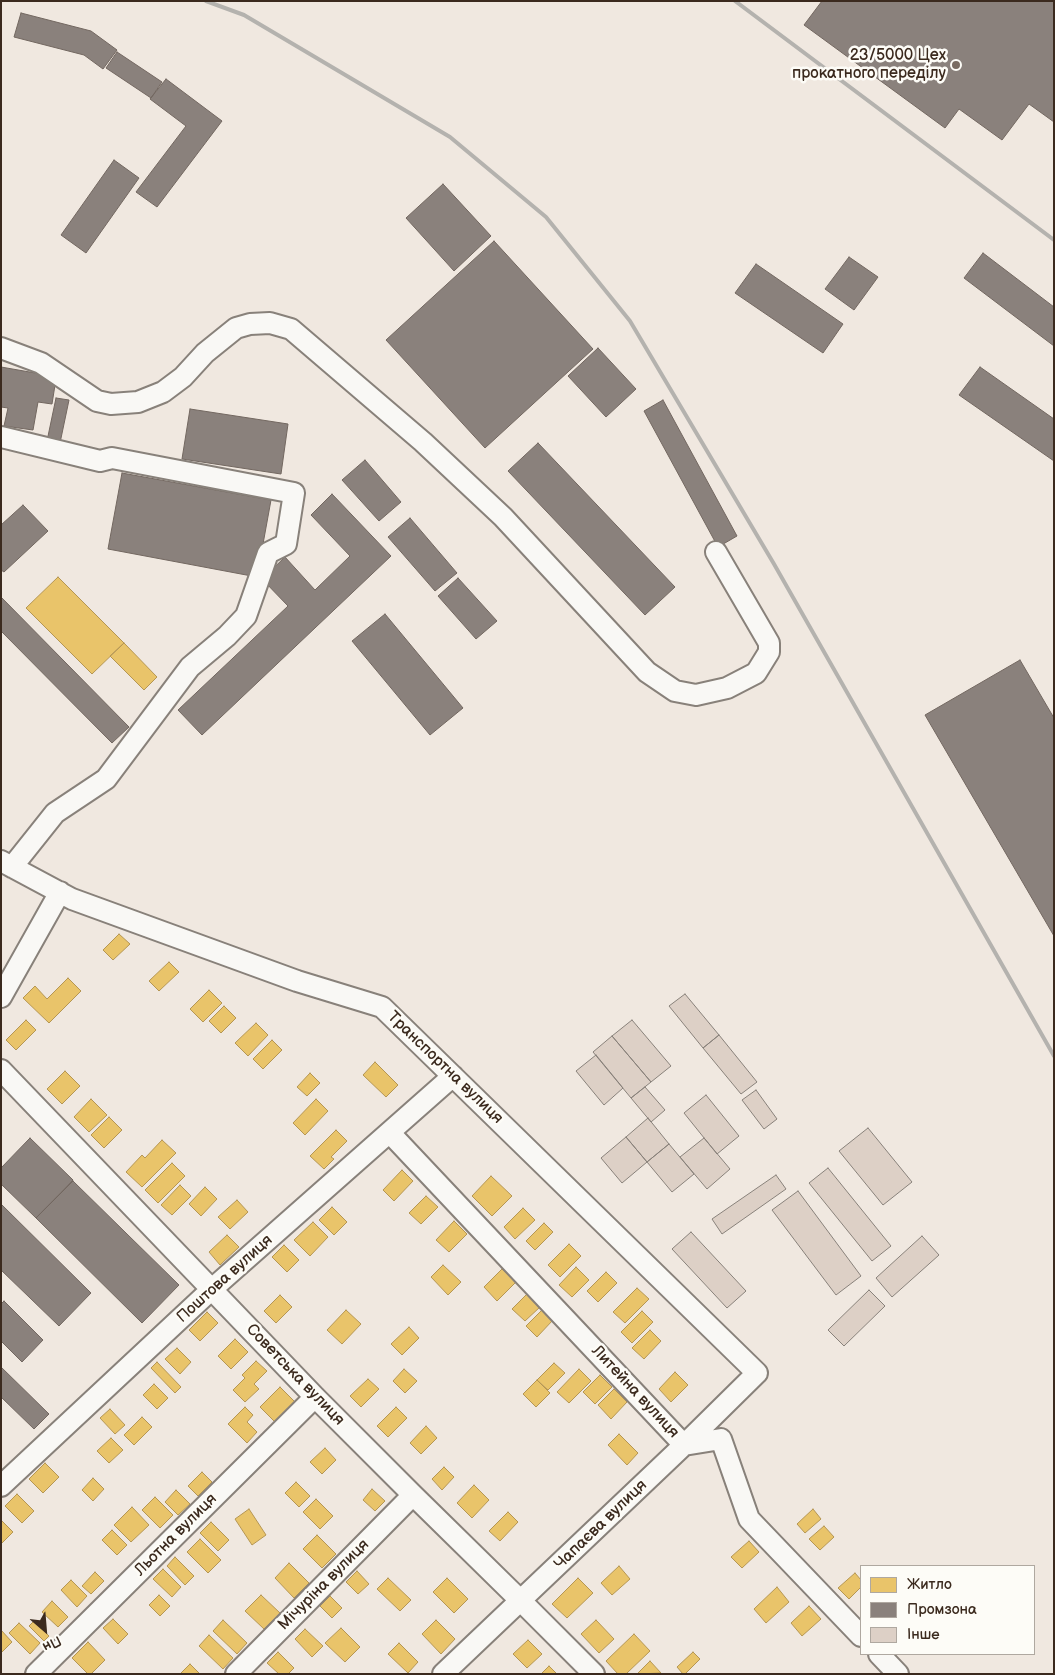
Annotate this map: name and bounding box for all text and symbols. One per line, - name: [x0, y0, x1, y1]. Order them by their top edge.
- place label: 23/5000 Цех прокатного переділу: [792, 46, 946, 84]
- marker: 23/5000 Цех прокатного переділу: [950, 59, 962, 71]
- street label: Транспортна вулиця: [383, 1008, 507, 1128]
- street label: Поштова вулиця: [173, 1231, 277, 1327]
- street label: Советська вулиця: [242, 1320, 348, 1430]
- street label: Литейна вулиця: [587, 1342, 683, 1442]
- street label: Чапаєва вулиця: [551, 1476, 651, 1574]
- street label: Льотна вулиця: [131, 1490, 221, 1580]
- street label: Мічуріна вулиця: [274, 1535, 374, 1635]
- legend: [860, 1565, 1035, 1655]
- text: Житло: [907, 1575, 952, 1594]
- text: Промзона: [907, 1600, 977, 1619]
- north arrow: [20, 1605, 70, 1655]
- text: Інше: [907, 1625, 940, 1644]
- text: Пн: [40, 1632, 64, 1656]

